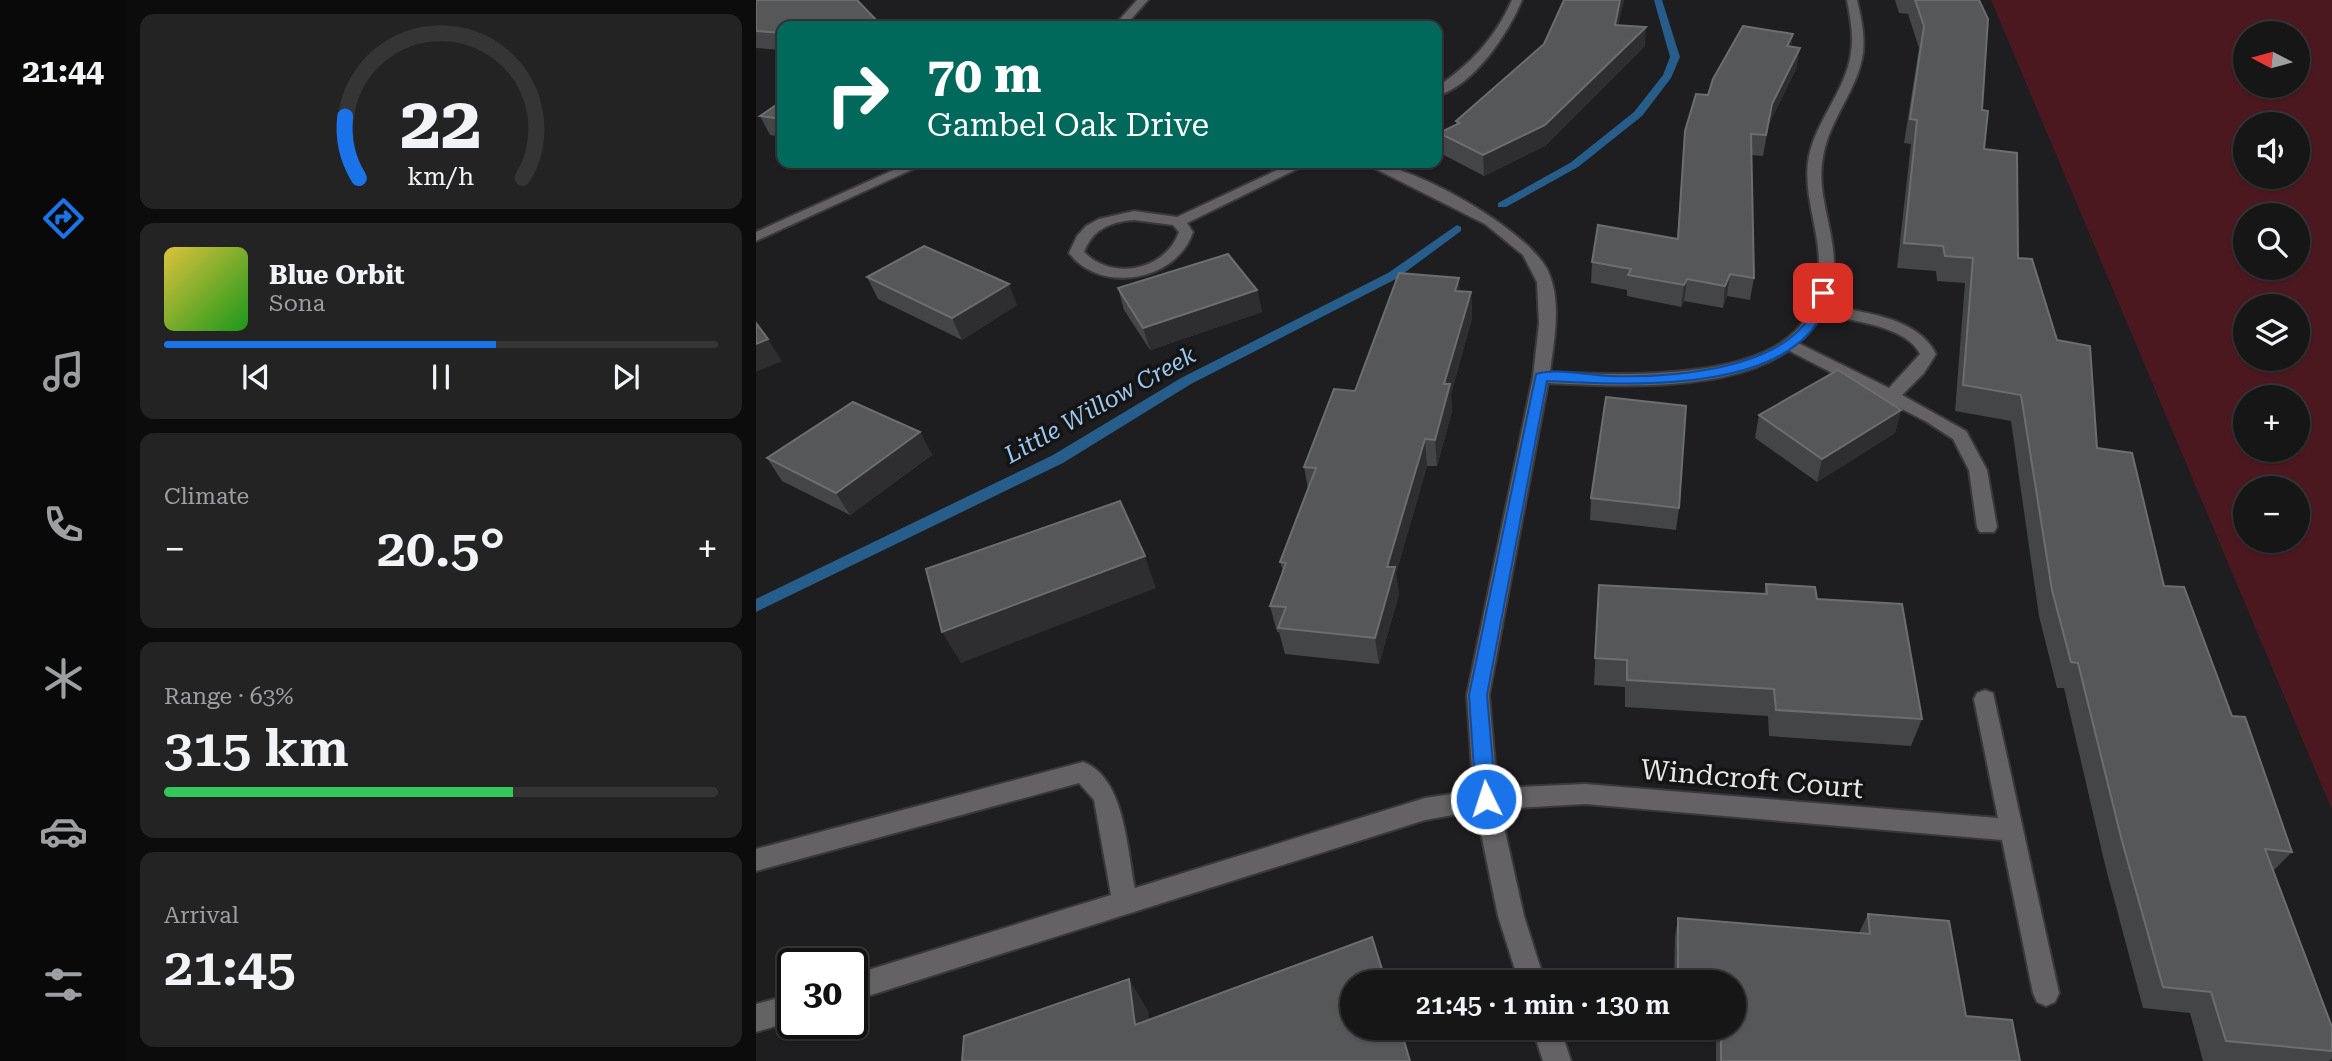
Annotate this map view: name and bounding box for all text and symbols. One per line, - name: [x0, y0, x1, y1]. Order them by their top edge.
- north arrow: [2233, 21, 2310, 98]
- map controls: [2233, 21, 2310, 553]
- text: 70 m: [927, 47, 1042, 104]
- icon: right: [812, 49, 903, 140]
- text: 21:44: [22, 52, 104, 90]
- text: 22: [400, 81, 482, 166]
- text: Gambel Oak Drive: [927, 106, 1209, 144]
- button: sound: [2233, 112, 2310, 189]
- text: km/h: [408, 162, 474, 191]
- icon: directions: [39, 194, 88, 243]
- button: search: [2233, 203, 2310, 280]
- text: Blue Orbit: [269, 260, 405, 290]
- pin: [1793, 263, 1853, 323]
- icon: arrive: [1804, 274, 1842, 312]
- text: Sona: [269, 290, 325, 317]
- button: layers: [2233, 294, 2310, 371]
- water label: Little Willow Creek: [999, 341, 1201, 470]
- icon: music: [39, 347, 88, 396]
- icon: previous: [237, 358, 275, 396]
- icon: pause: [422, 358, 460, 396]
- icon: next: [607, 358, 645, 396]
- button: +: [2233, 385, 2310, 462]
- button: −: [2233, 476, 2310, 553]
- text: Climate: [164, 483, 249, 510]
- icon: phone: [39, 500, 88, 549]
- text: 20.5°: [377, 518, 505, 579]
- text: −: [164, 527, 185, 571]
- text: +: [697, 527, 718, 571]
- icon: climate: [39, 654, 88, 703]
- text: Range · 63%: [164, 683, 293, 710]
- text: 315 km: [164, 718, 349, 779]
- street label: Windcroft Court: [1639, 753, 1865, 805]
- position arrow: [1449, 762, 1523, 836]
- icon: car: [39, 807, 88, 856]
- text: Arrival: [164, 902, 239, 929]
- text: 21:45: [164, 937, 296, 998]
- speed limit sign: 30: [777, 948, 868, 1039]
- icon: filters: [39, 960, 88, 1009]
- text: 21:45 · 1 min · 130 m: [1416, 990, 1670, 1020]

